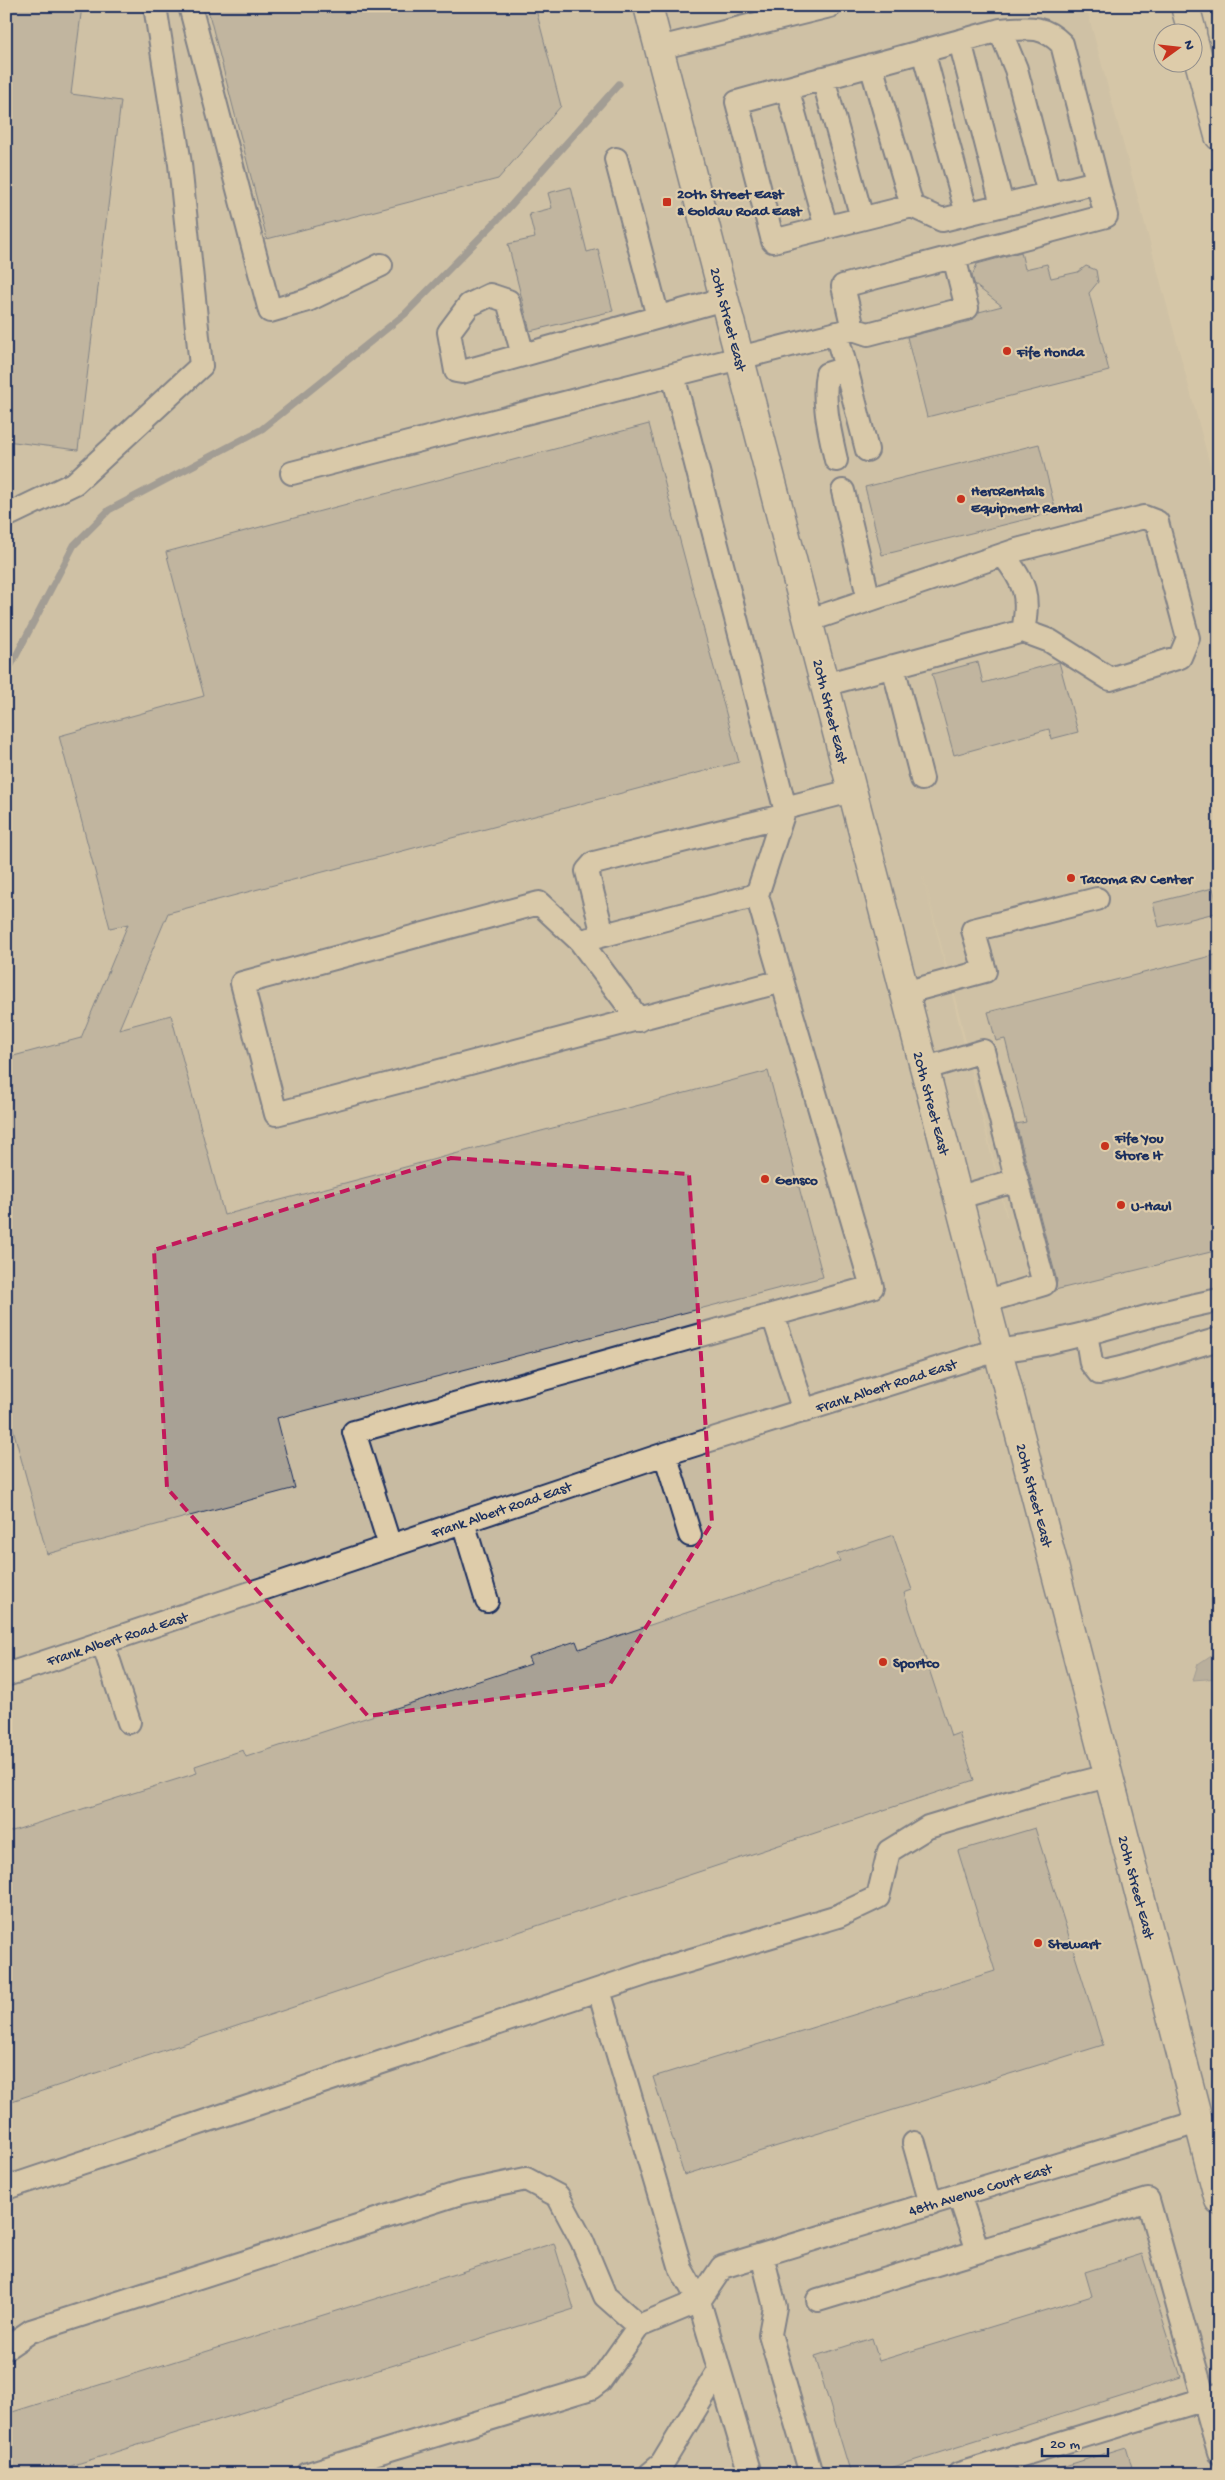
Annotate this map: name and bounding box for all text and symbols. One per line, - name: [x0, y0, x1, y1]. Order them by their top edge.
- north arrow: [1152, 22, 1202, 72]
- text: N: [1179, 39, 1198, 52]
- place label: 20th Street East & Goldau Road East: [677, 186, 803, 221]
- marker: 20th Street East & Goldau Road East: [661, 196, 673, 208]
- street label: 20th Street East: [705, 266, 750, 375]
- place label: Fife Honda: [1016, 344, 1085, 362]
- marker: Fife Honda: [1001, 345, 1013, 357]
- place label: HercRentals Equipment Rental: [971, 483, 1083, 518]
- marker: HercRentals Equipment Rental: [955, 493, 967, 505]
- street label: 20th Street East: [807, 658, 851, 767]
- place label: Tacoma RV Center: [1080, 871, 1194, 889]
- marker: Tacoma RV Center: [1065, 872, 1077, 884]
- street label: 20th Street East: [908, 1050, 953, 1159]
- place label: Fife You Store It: [1114, 1130, 1165, 1165]
- marker: Fife You Store It: [1099, 1140, 1111, 1152]
- place label: Gensco: [775, 1172, 818, 1190]
- marker: Gensco: [759, 1173, 771, 1185]
- place label: U-Haul: [1131, 1198, 1172, 1216]
- marker: U-Haul: [1115, 1199, 1127, 1211]
- street label: Frank Albert Road East: [813, 1355, 961, 1419]
- street label: 20th Street East: [1011, 1442, 1056, 1551]
- street label: Frank Albert Road East: [428, 1478, 576, 1544]
- street label: Frank Albert Road East: [44, 1608, 192, 1672]
- place label: Sportco: [893, 1655, 940, 1673]
- marker: Sportco: [877, 1656, 889, 1668]
- street label: 20th Street East: [1113, 1834, 1158, 1943]
- place label: Stewart: [1048, 1936, 1102, 1954]
- marker: Stewart: [1032, 1937, 1044, 1949]
- street label: 48th Avenue Court East: [907, 2160, 1056, 2221]
- scale bar: [1042, 2425, 1109, 2457]
- text: 20 m: [1050, 2436, 1080, 2454]

